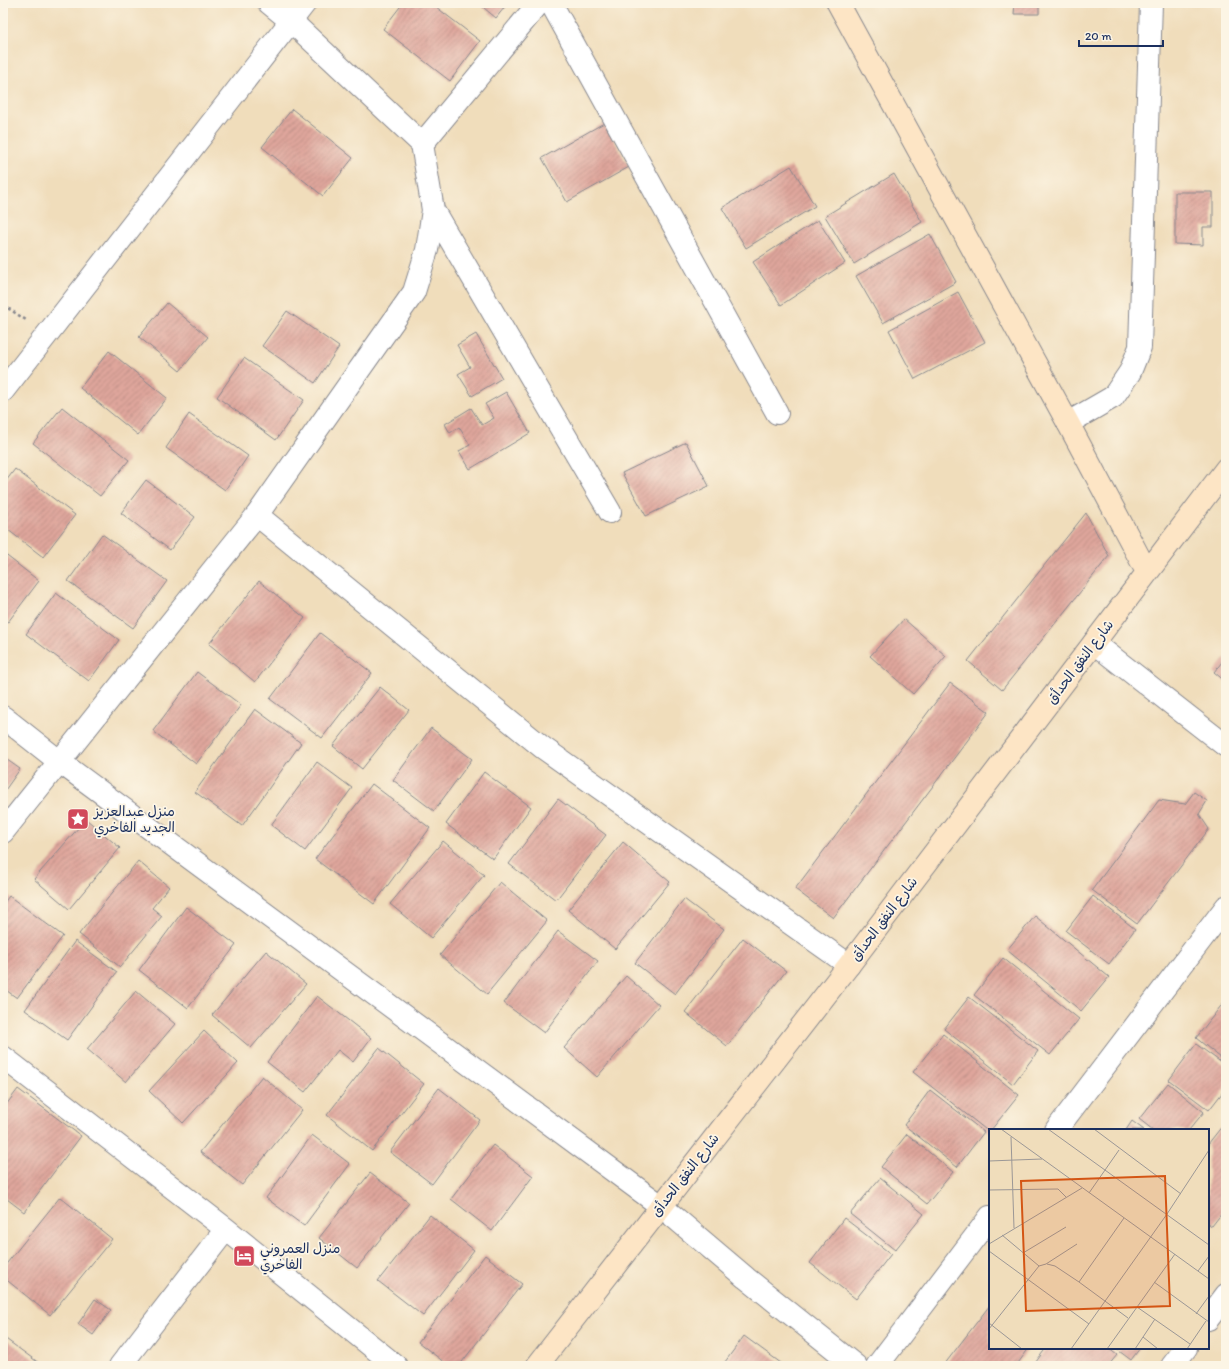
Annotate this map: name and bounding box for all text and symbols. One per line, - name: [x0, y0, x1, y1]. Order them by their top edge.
- scale bar: [1079, 22, 1163, 48]
- text: 20 m: [1085, 29, 1112, 43]
- street label: شارع النفق الحدأق: [1043, 616, 1118, 708]
- place label: منزل عبدالعزيز الجديد الفاخري: [93, 803, 175, 838]
- place icon: منزل عبدالعزيز الجديد الفاخري: [65, 806, 91, 832]
- street label: شارع النفق الحدأق: [847, 873, 922, 965]
- inset map: [989, 1129, 1209, 1349]
- street label: شارع النفق الحدأق: [647, 1130, 724, 1221]
- place label: منزل العمروني الفاخري: [260, 1240, 340, 1275]
- hotel icon: منزل العمروني الفاخري: [231, 1243, 257, 1269]

